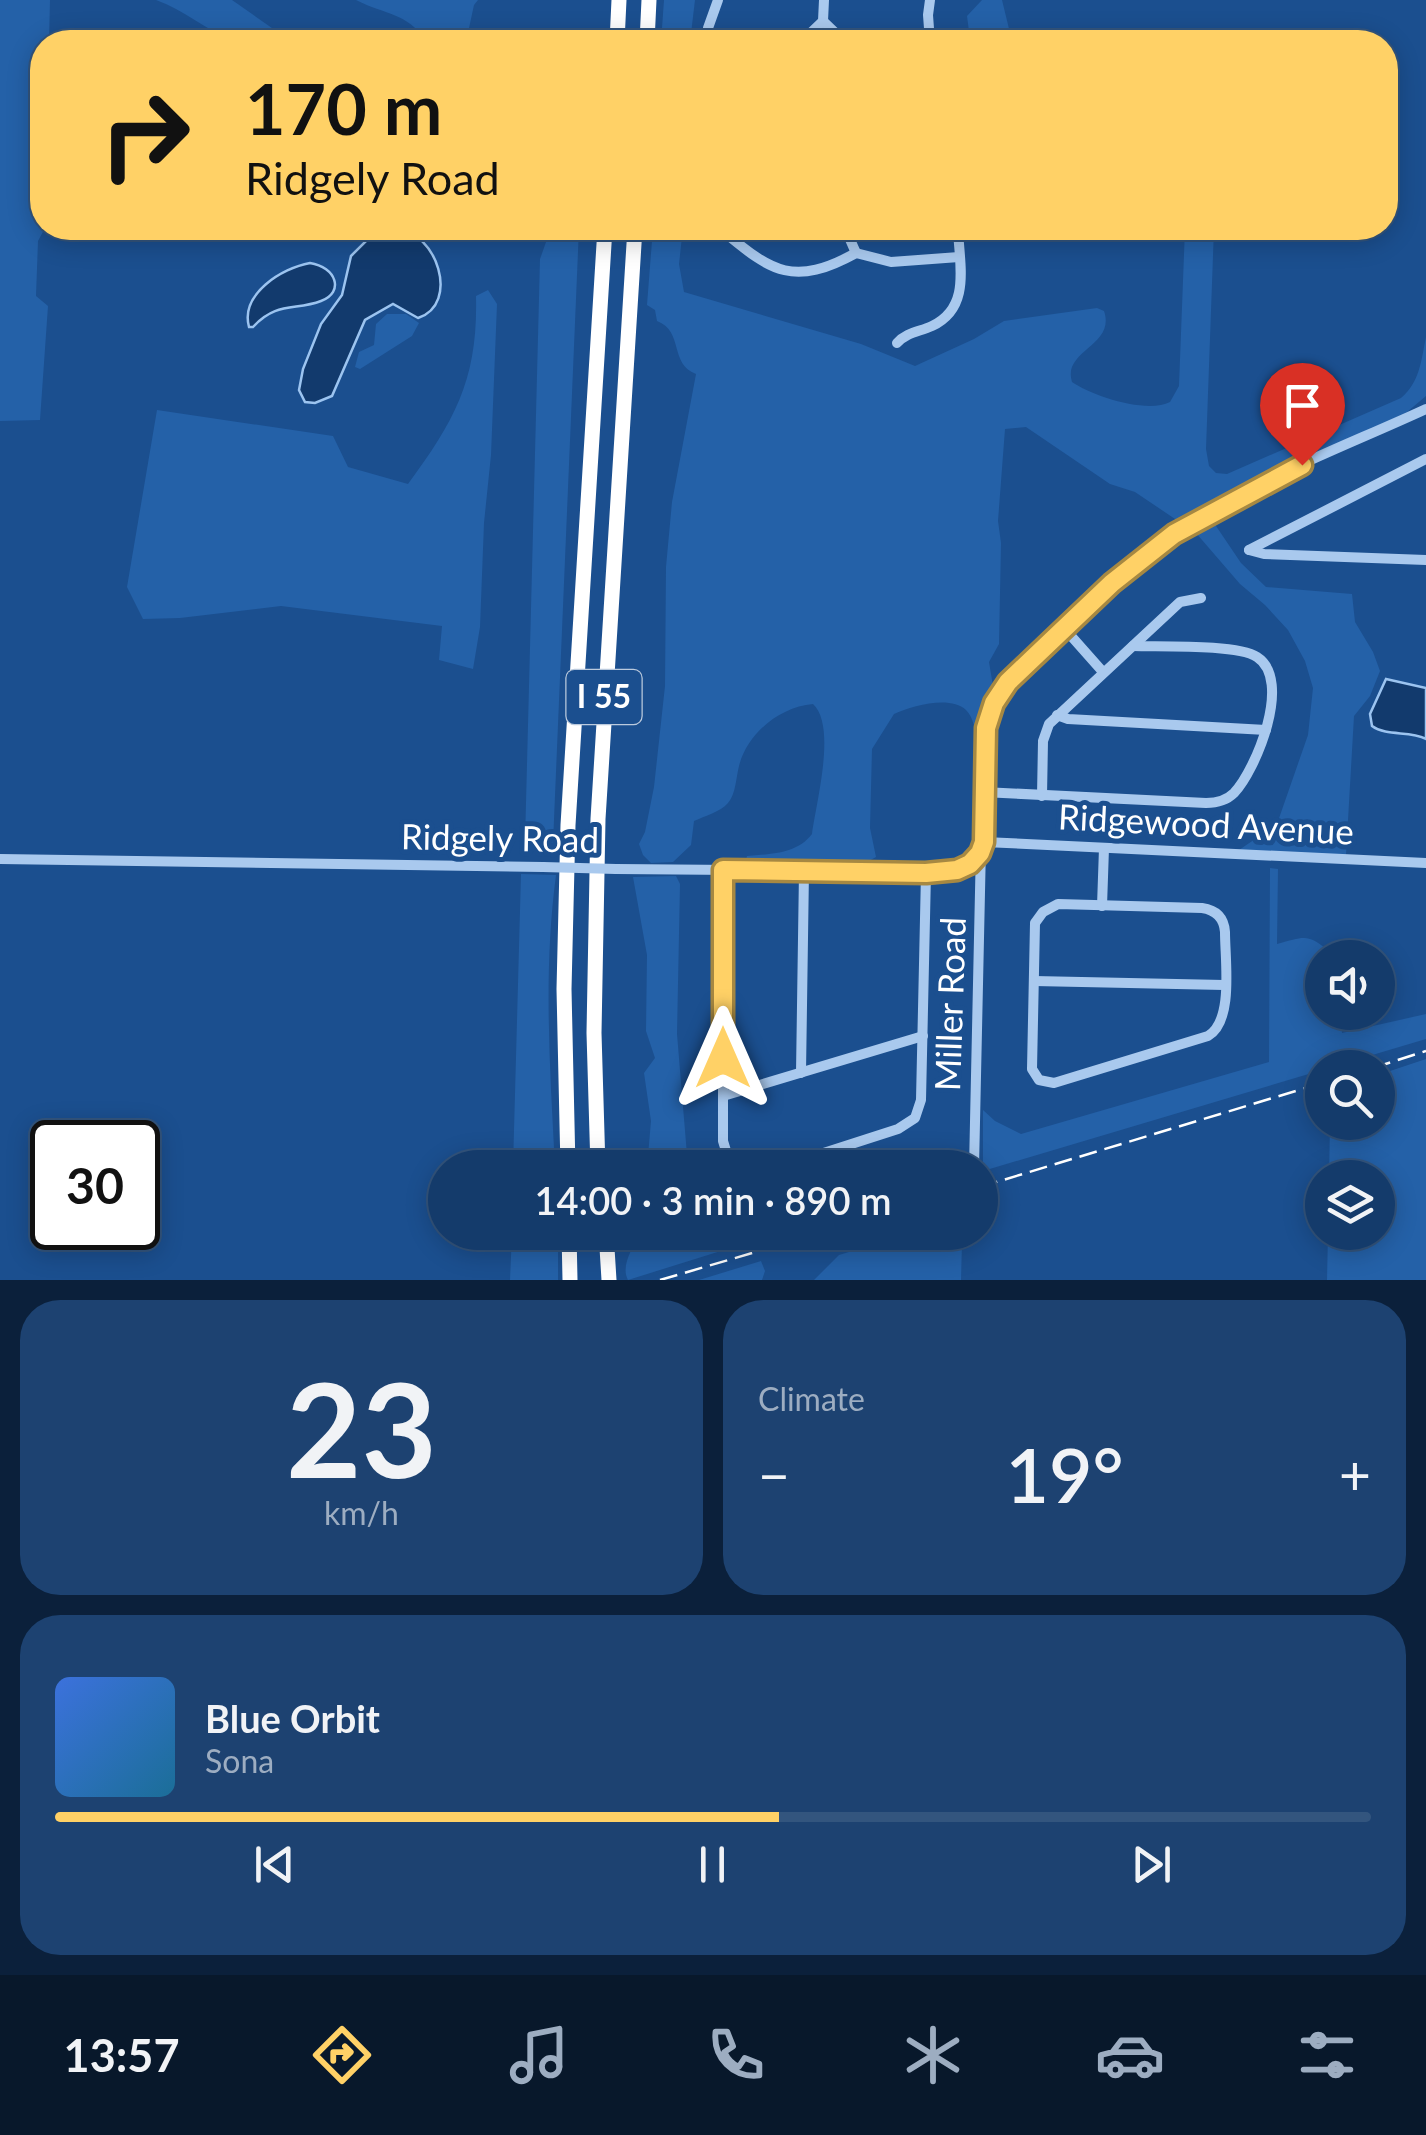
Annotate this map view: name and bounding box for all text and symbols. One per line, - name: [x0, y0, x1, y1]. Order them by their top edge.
- text: 170 m: [245, 66, 442, 150]
- icon: right: [80, 70, 210, 200]
- text: Ridgely Road: [245, 151, 500, 205]
- pin: [1260, 363, 1345, 466]
- icon: arrive: [1275, 378, 1330, 433]
- road number: I 55: [566, 670, 642, 724]
- street label: Ridgewood Avenue: [1057, 794, 1355, 852]
- street label: Ridgely Road: [401, 814, 599, 860]
- street label: Miller Road: [925, 916, 973, 1092]
- map controls: [1305, 940, 1395, 1250]
- button: sound: [1305, 940, 1395, 1030]
- position arrow: [671, 1006, 775, 1110]
- button: search: [1305, 1050, 1395, 1140]
- speed limit sign: 30: [30, 1120, 160, 1250]
- button: layers: [1305, 1160, 1395, 1250]
- text: 14:00 · 3 min · 890 m: [535, 1177, 891, 1223]
- text: 23: [286, 1350, 437, 1506]
- text: Climate: [758, 1379, 865, 1418]
- text: 19°: [1005, 1429, 1124, 1519]
- text: −: [758, 1441, 790, 1507]
- text: +: [1339, 1441, 1371, 1507]
- text: km/h: [324, 1493, 399, 1532]
- text: Blue Orbit: [205, 1695, 380, 1741]
- text: Sona: [205, 1741, 274, 1780]
- icon: previous: [247, 1837, 302, 1892]
- icon: pause: [685, 1837, 740, 1892]
- icon: next: [1124, 1837, 1179, 1892]
- icon: directions: [307, 2020, 377, 2090]
- icon: music: [504, 2020, 574, 2090]
- icon: phone: [701, 2020, 771, 2090]
- icon: climate: [898, 2020, 968, 2090]
- icon: car: [1095, 2020, 1165, 2090]
- icon: filters: [1292, 2020, 1362, 2090]
- text: 13:57: [64, 2028, 180, 2082]

